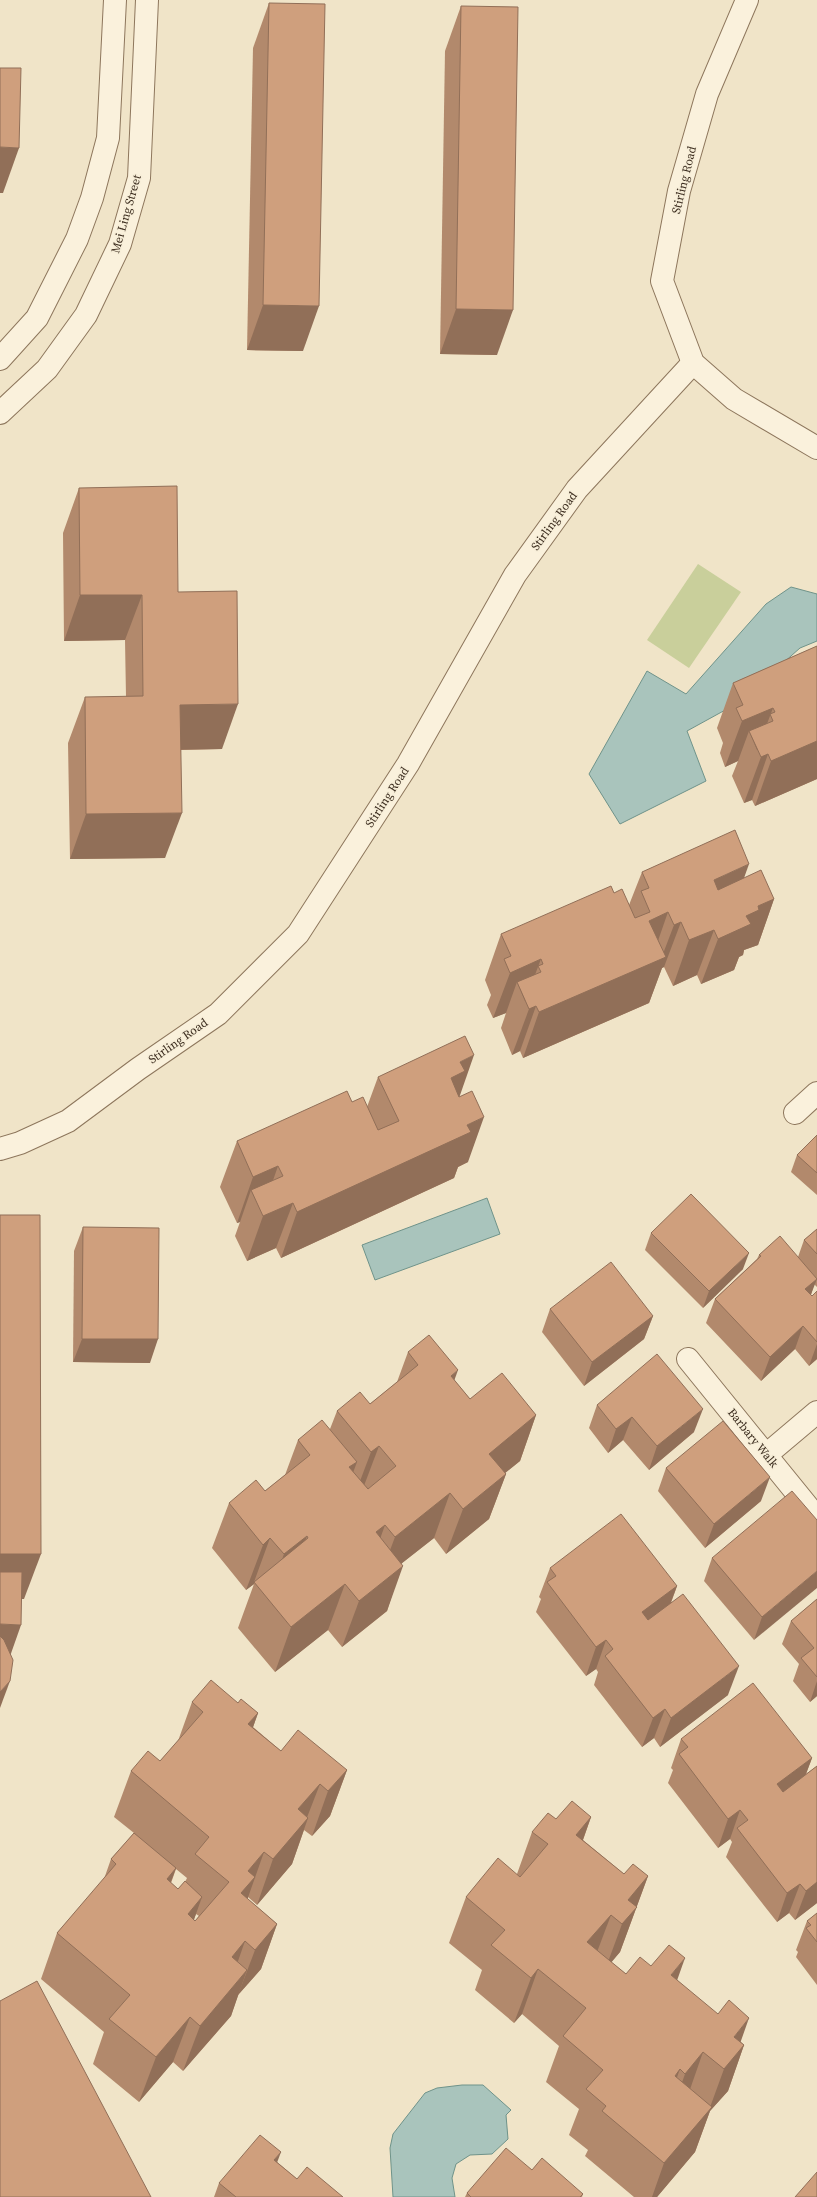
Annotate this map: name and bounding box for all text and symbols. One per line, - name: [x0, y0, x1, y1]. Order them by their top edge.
- street label: Stirling Road: [668, 144, 700, 215]
- street label: Mei Ling Street: [107, 173, 145, 255]
- street label: Stirling Road: [527, 488, 581, 554]
- street label: Stirling Road: [361, 764, 413, 830]
- street label: Stirling Road: [145, 1015, 211, 1067]
- street label: Barbary Walk: [724, 1405, 782, 1471]

